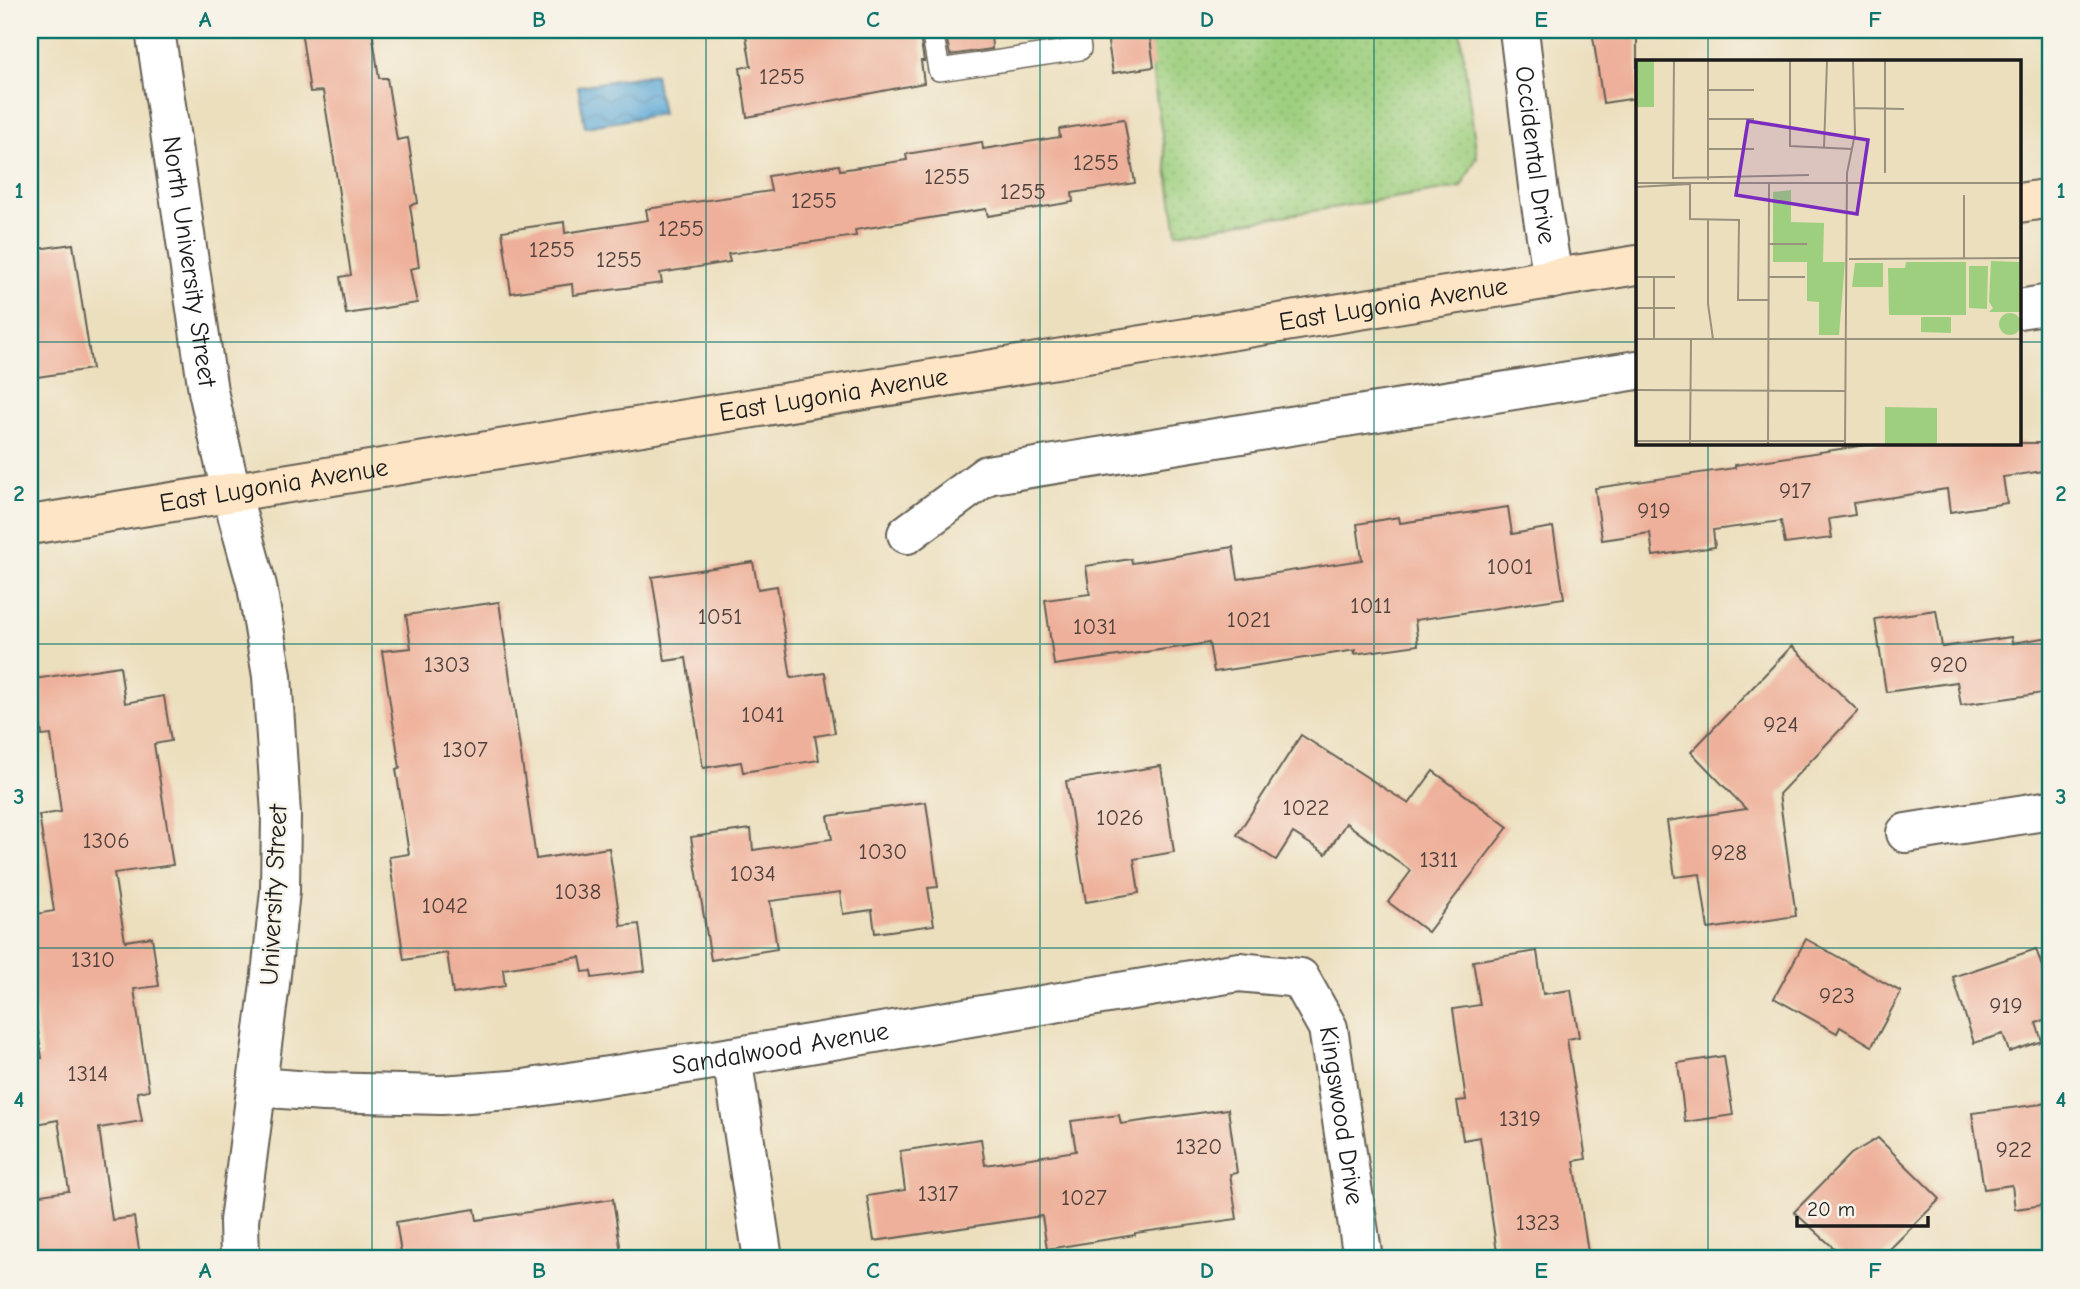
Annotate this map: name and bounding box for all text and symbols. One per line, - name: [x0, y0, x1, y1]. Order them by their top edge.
- text: A: [199, 6, 212, 33]
- text: B: [532, 6, 546, 33]
- text: C: [866, 6, 880, 33]
- text: D: [1200, 6, 1214, 33]
- text: E: [1534, 6, 1548, 33]
- text: F: [1868, 6, 1882, 33]
- inset map: [1636, 60, 2021, 444]
- house number: 1255: [759, 63, 805, 90]
- street label: Occidental Drive: [1508, 64, 1562, 246]
- street label: North University Street: [156, 134, 222, 390]
- house number: 1255: [1073, 149, 1119, 176]
- house number: 1255: [924, 163, 970, 190]
- text: 1: [14, 177, 24, 204]
- text: 1: [2056, 177, 2066, 204]
- house number: 1255: [1000, 178, 1046, 205]
- house number: 1255: [791, 187, 837, 214]
- house number: 1255: [658, 215, 704, 242]
- house number: 1255: [529, 236, 575, 263]
- house number: 1255: [596, 246, 642, 273]
- street label: East Lugonia Avenue: [1277, 271, 1510, 338]
- street label: East Lugonia Avenue: [717, 362, 950, 428]
- street label: East Lugonia Avenue: [157, 452, 390, 519]
- house number: 917: [1779, 477, 1811, 504]
- text: 2: [13, 480, 25, 507]
- text: 2: [2055, 480, 2067, 507]
- house number: 919: [1637, 497, 1671, 524]
- house number: 1001: [1487, 553, 1533, 580]
- house number: 1011: [1350, 592, 1392, 619]
- house number: 1051: [698, 603, 742, 630]
- house number: 1021: [1227, 606, 1271, 633]
- house number: 1031: [1073, 613, 1117, 640]
- house number: 1303: [424, 651, 470, 678]
- house number: 920: [1930, 651, 1968, 678]
- house number: 1041: [741, 701, 785, 728]
- house number: 924: [1763, 711, 1799, 738]
- house number: 1307: [442, 736, 488, 763]
- text: 3: [13, 783, 25, 810]
- text: 3: [2055, 783, 2067, 810]
- house number: 1022: [1282, 794, 1330, 821]
- street label: University Street: [254, 802, 294, 986]
- house number: 1026: [1096, 804, 1144, 831]
- house number: 1306: [82, 827, 130, 854]
- house number: 1030: [859, 838, 907, 865]
- house number: 928: [1711, 839, 1747, 866]
- house number: 1311: [1420, 846, 1458, 873]
- house number: 1034: [730, 860, 776, 887]
- house number: 1038: [555, 878, 601, 905]
- house number: 1042: [422, 892, 468, 919]
- house number: 1310: [71, 946, 115, 973]
- house number: 923: [1819, 982, 1855, 1009]
- house number: 919: [1989, 992, 2023, 1019]
- street label: Sandalwood Avenue: [670, 1016, 891, 1081]
- street label: Kingswood Drive: [1313, 1024, 1370, 1207]
- house number: 1314: [68, 1060, 108, 1087]
- text: 4: [14, 1086, 25, 1113]
- text: 4: [2056, 1086, 2067, 1113]
- house number: 1319: [1499, 1105, 1541, 1132]
- house number: 1320: [1176, 1133, 1222, 1160]
- house number: 922: [1996, 1136, 2032, 1163]
- house number: 1317: [918, 1180, 958, 1207]
- house number: 1027: [1061, 1184, 1107, 1211]
- scale bar: [1797, 1184, 1928, 1228]
- text: 20 m: [1807, 1197, 1855, 1221]
- house number: 1323: [1516, 1209, 1560, 1236]
- text: A: [199, 1257, 212, 1284]
- text: B: [532, 1257, 546, 1284]
- text: C: [866, 1257, 880, 1284]
- text: D: [1200, 1257, 1214, 1284]
- text: E: [1534, 1257, 1548, 1284]
- text: F: [1868, 1257, 1882, 1284]

